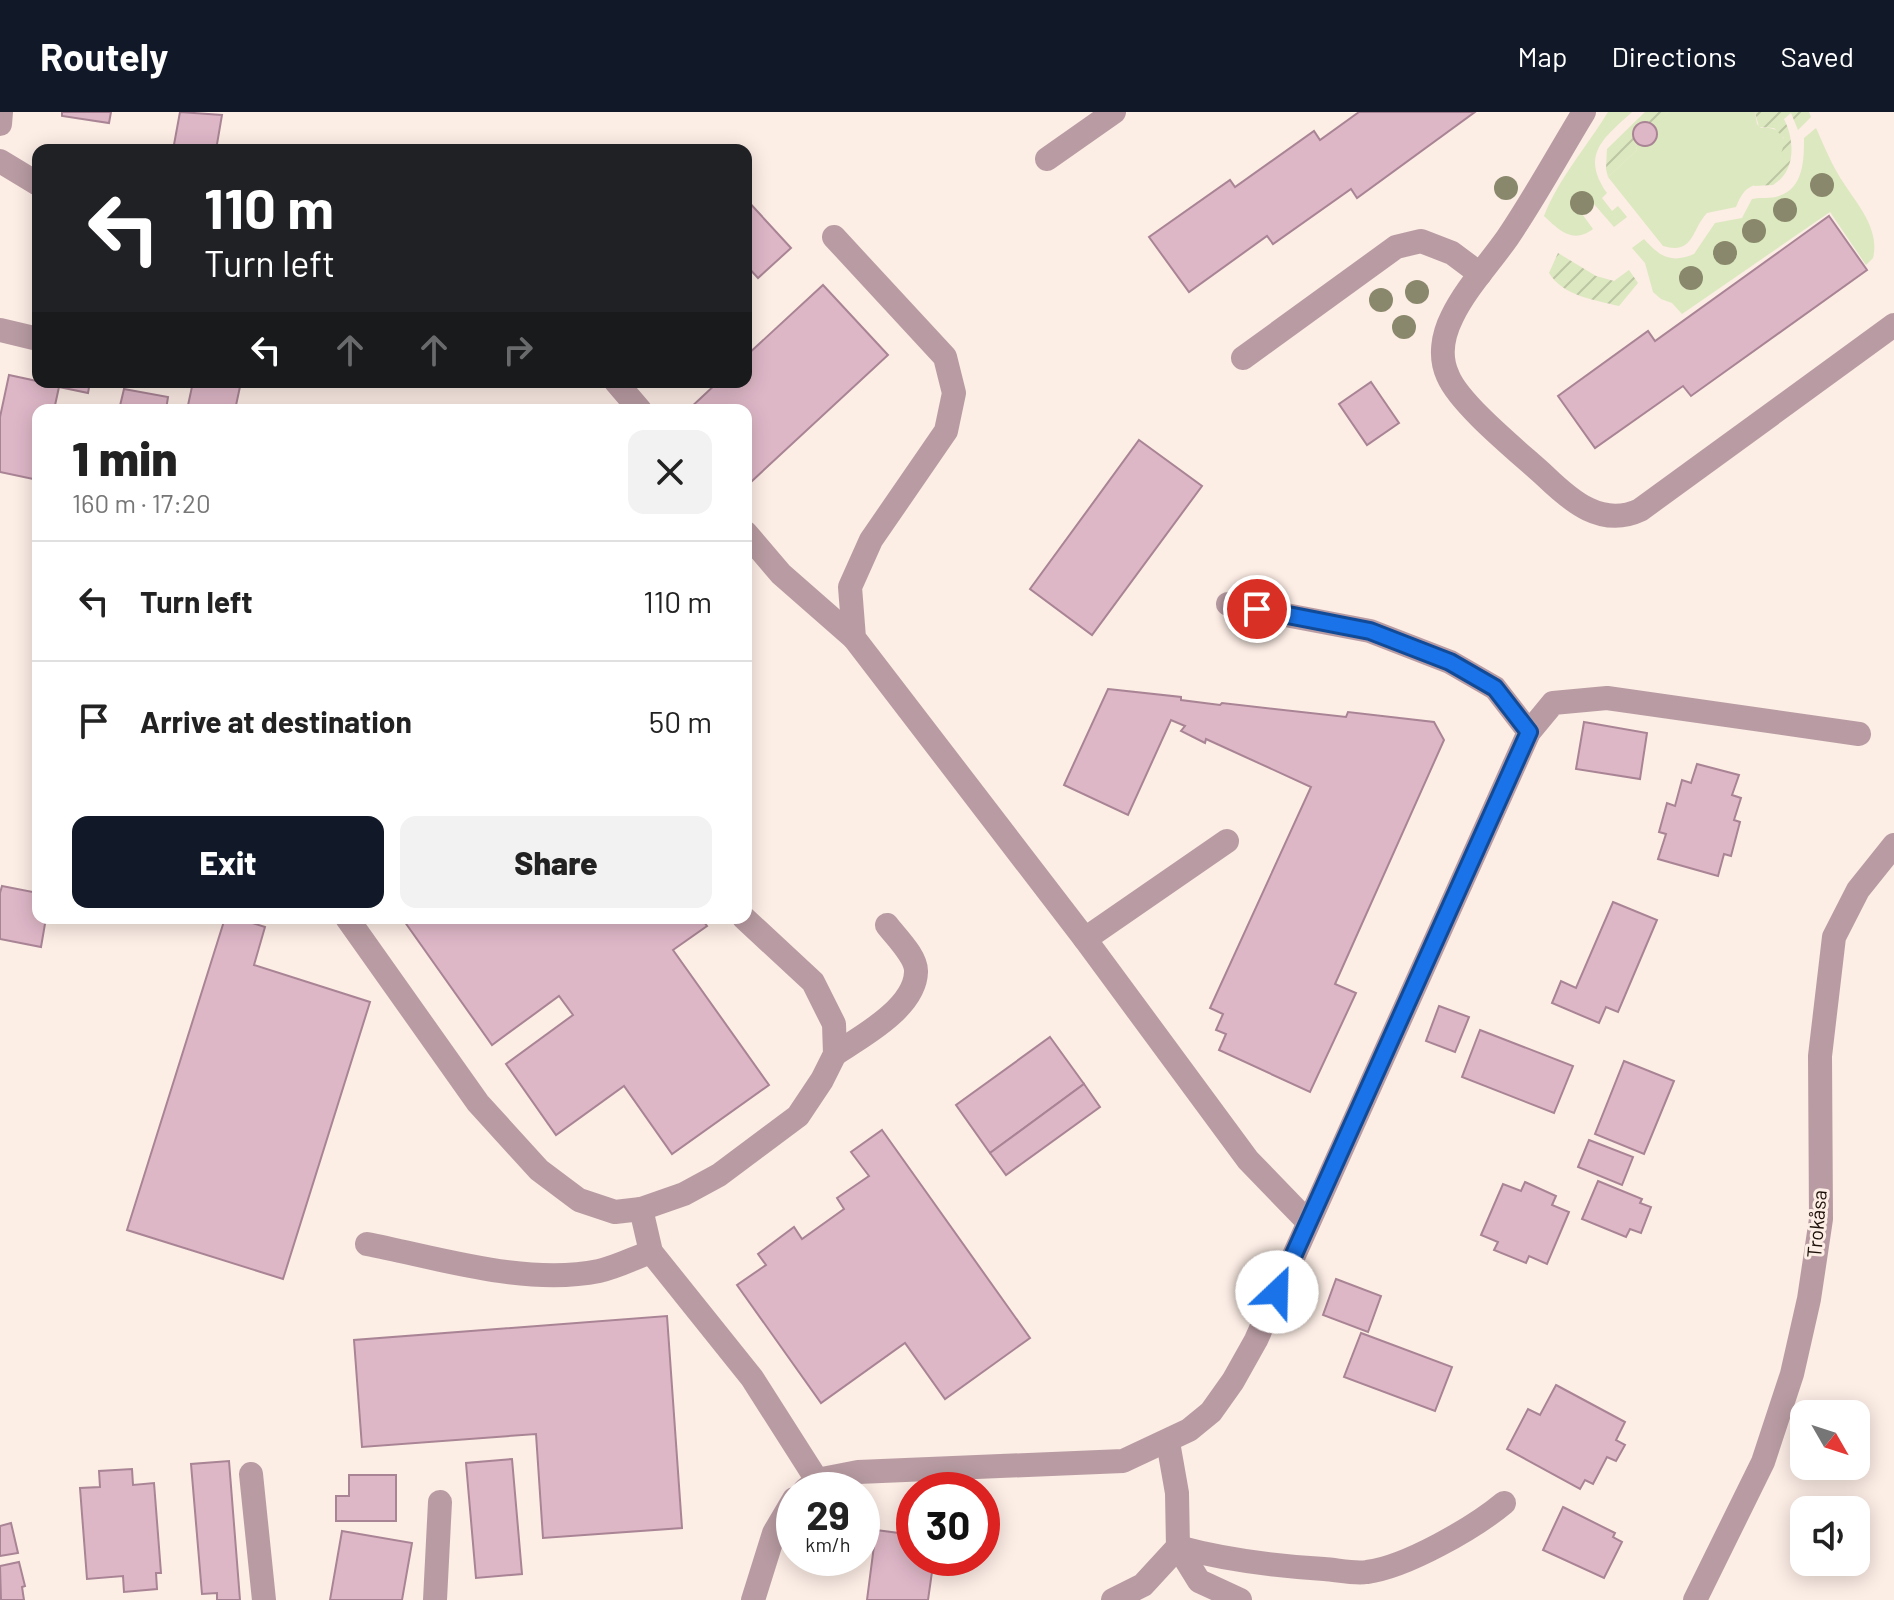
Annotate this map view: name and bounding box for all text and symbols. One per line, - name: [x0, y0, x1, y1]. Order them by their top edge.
- text: Routely: [40, 33, 168, 79]
- text: Map: [1518, 39, 1567, 73]
- text: Directions: [1611, 39, 1737, 73]
- text: Saved: [1781, 39, 1854, 73]
- text: 110 m: [204, 173, 334, 240]
- icon: left: [72, 176, 176, 280]
- text: Turn left: [204, 241, 335, 284]
- icon: left: [244, 328, 288, 372]
- icon: ahead: [328, 328, 372, 372]
- icon: ahead: [412, 328, 456, 372]
- icon: right: [496, 328, 540, 372]
- text: 1 min: [72, 428, 178, 486]
- button: close: [628, 430, 712, 514]
- text: 160 m · 17:20: [72, 487, 211, 518]
- pin: [1223, 575, 1291, 643]
- icon: left: [72, 579, 116, 623]
- text: Turn left: [140, 583, 253, 619]
- text: 110 m: [643, 583, 712, 619]
- icon: arrive: [1235, 587, 1279, 631]
- icon: arrive: [72, 699, 116, 743]
- text: Arrive at destination: [140, 703, 412, 739]
- text: 50 m: [649, 703, 712, 739]
- button: Exit: [72, 816, 384, 908]
- button: Share: [400, 816, 712, 908]
- street label: Trokåsa: [1801, 1189, 1831, 1259]
- position arrow: [1235, 1250, 1319, 1334]
- north arrow: [1790, 1400, 1870, 1480]
- map controls: [1790, 1400, 1870, 1576]
- speed limit sign: 30: [896, 1472, 1000, 1576]
- text: 29: [806, 1490, 850, 1538]
- button: sound: [1790, 1496, 1870, 1576]
- text: km/h: [805, 1532, 851, 1556]

